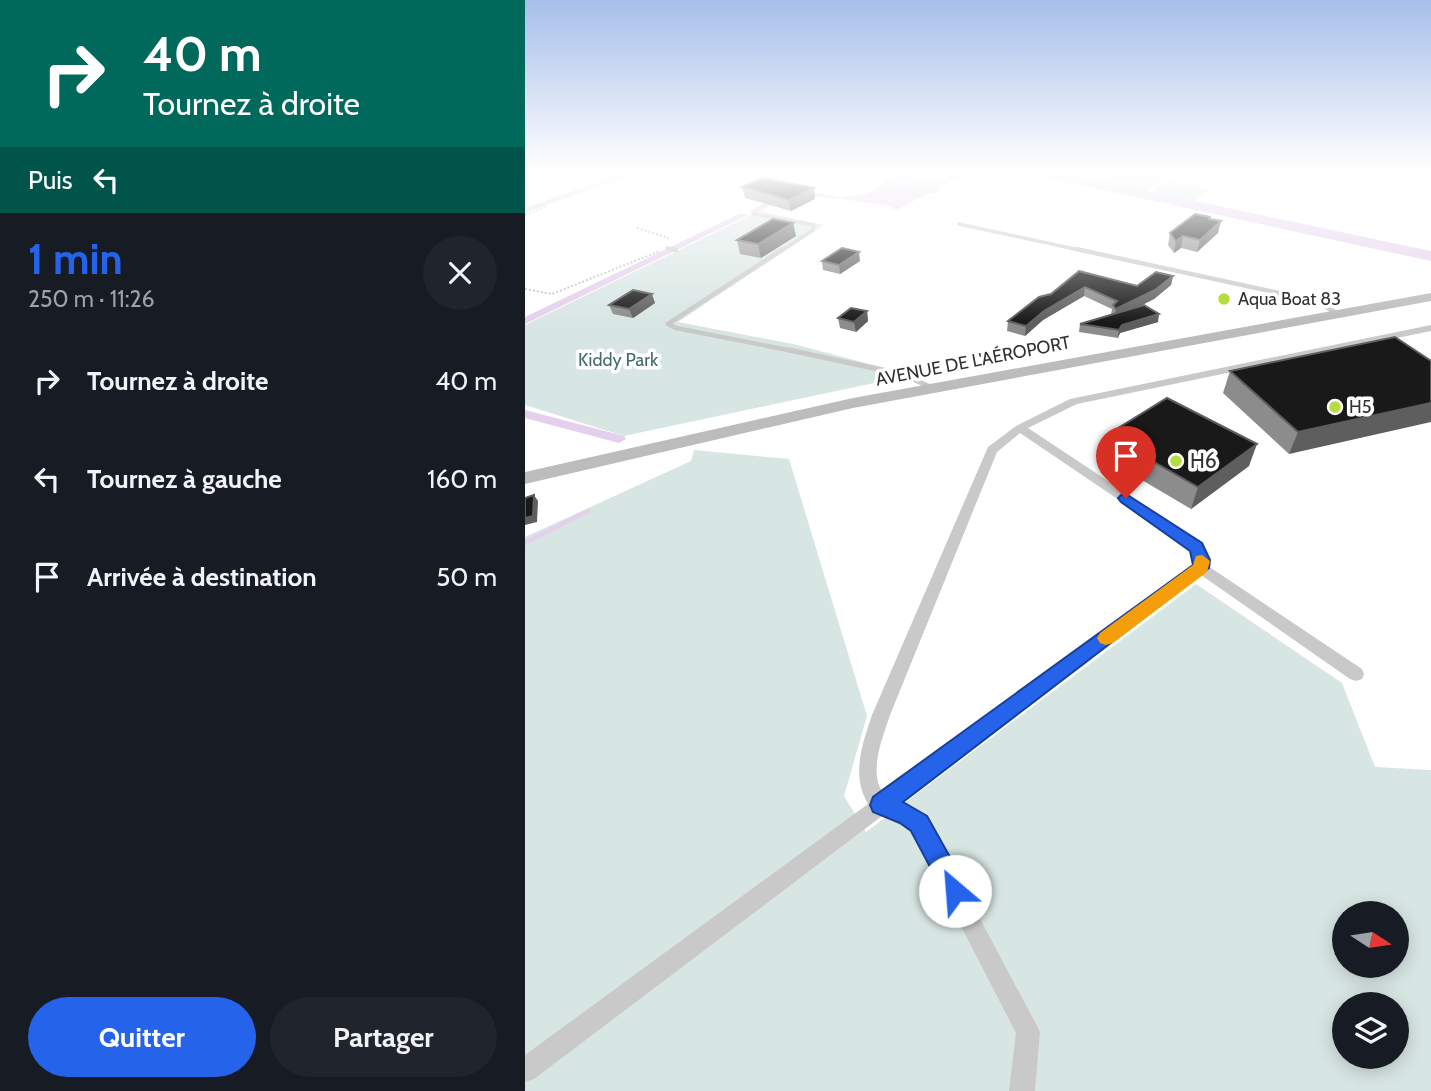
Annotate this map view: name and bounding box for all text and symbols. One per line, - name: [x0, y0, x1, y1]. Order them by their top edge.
- text: 40 m: [143, 24, 262, 83]
- icon: right: [28, 28, 119, 119]
- text: Tournez à droite: [143, 84, 360, 123]
- icon: left: [87, 161, 125, 199]
- text: Puis: [28, 164, 73, 196]
- text: 1 min: [28, 233, 123, 285]
- button: close: [423, 236, 497, 310]
- text: 250 m · 11:26: [28, 285, 155, 313]
- place label: Aqua Boat 83: [1238, 288, 1341, 310]
- marker: Aqua Boat 83: [1216, 291, 1232, 307]
- street label: AVENUE DE L'AÉROPORT: [874, 331, 1073, 391]
- park label: Kiddy Park: [578, 349, 659, 371]
- icon: right: [28, 362, 66, 400]
- text: Tournez à droite: [87, 365, 269, 397]
- text: 40 m: [435, 365, 497, 397]
- place label: H5: [1349, 396, 1371, 418]
- marker: H5: [1327, 399, 1343, 415]
- pin: [1096, 426, 1156, 498]
- icon: arrive: [1107, 437, 1145, 475]
- place label: H6: [1190, 448, 1217, 473]
- marker: H6: [1168, 453, 1184, 469]
- icon: left: [28, 460, 66, 498]
- text: Tournez à gauche: [87, 463, 282, 495]
- text: 160 m: [427, 463, 497, 495]
- icon: arrive: [28, 558, 66, 596]
- text: Arrivée à destination: [87, 561, 317, 593]
- text: 50 m: [436, 561, 497, 593]
- position arrow: [918, 854, 992, 928]
- north arrow: [1332, 901, 1409, 978]
- map controls: [1332, 901, 1409, 1069]
- button: layers: [1332, 992, 1409, 1069]
- button: Quitter: [28, 997, 256, 1077]
- button: Partager: [270, 997, 497, 1077]

